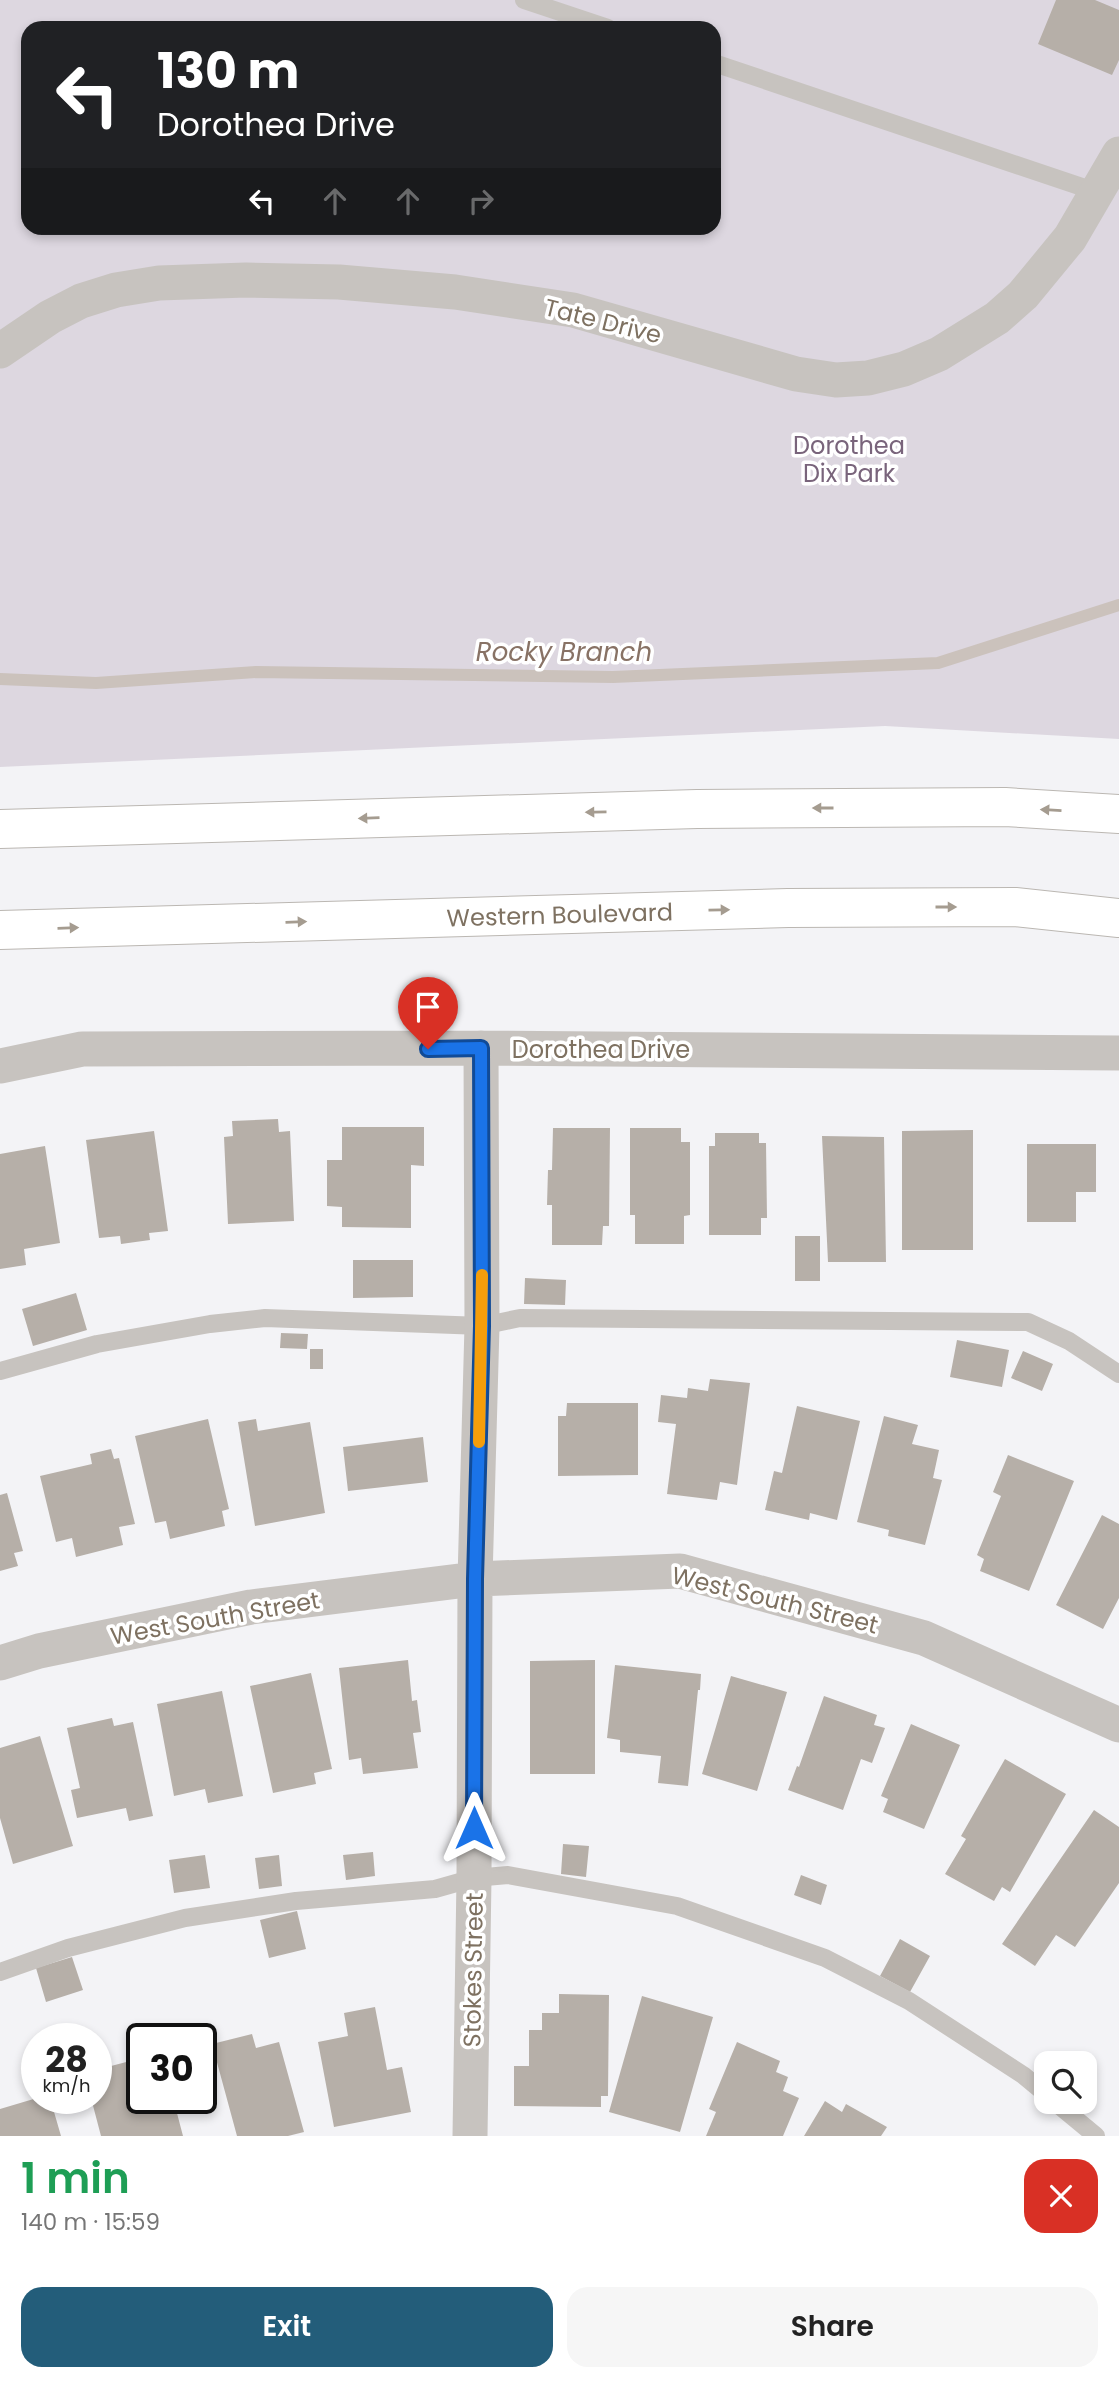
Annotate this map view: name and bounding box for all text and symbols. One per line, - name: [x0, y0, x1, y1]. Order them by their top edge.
- text: 130 m: [157, 37, 299, 105]
- icon: left: [42, 49, 133, 140]
- text: Dorothea Drive: [157, 102, 395, 147]
- icon: left: [243, 182, 281, 220]
- icon: ahead: [316, 182, 354, 220]
- icon: ahead: [389, 182, 427, 220]
- icon: right: [462, 182, 500, 220]
- street label: Tate Drive: [541, 291, 665, 351]
- park label: Dorothea Dix Park: [793, 429, 905, 490]
- water label: Rocky Branch: [476, 634, 652, 670]
- one-way arrow: [812, 802, 834, 814]
- one-way arrow: [1040, 804, 1062, 815]
- one-way arrow: [585, 806, 607, 817]
- one-way arrow: [357, 812, 379, 824]
- street label: Western Boulevard: [446, 895, 673, 934]
- one-way arrow: [936, 901, 958, 913]
- one-way arrow: [708, 904, 730, 916]
- one-way arrow: [285, 916, 307, 927]
- one-way arrow: [57, 923, 79, 934]
- pin: [398, 977, 458, 1049]
- icon: arrive: [409, 988, 447, 1026]
- street label: Dorothea Drive: [512, 1033, 690, 1066]
- street label: West South Street: [668, 1558, 882, 1642]
- street label: West South Street: [108, 1583, 322, 1653]
- position arrow: [437, 1791, 511, 1865]
- street label: Stokes Street: [455, 1892, 491, 2048]
- speed limit sign: 30: [126, 2023, 217, 2114]
- text: 28: [45, 2035, 88, 2084]
- map controls: [1034, 2051, 1097, 2114]
- button: search: [1034, 2051, 1097, 2114]
- text: km/h: [43, 2073, 90, 2098]
- text: 1 min: [21, 2149, 130, 2208]
- button: close: [1024, 2159, 1098, 2233]
- text: 140 m · 15:59: [21, 2206, 160, 2238]
- button: Exit: [21, 2287, 553, 2367]
- button: Share: [567, 2287, 1098, 2367]

